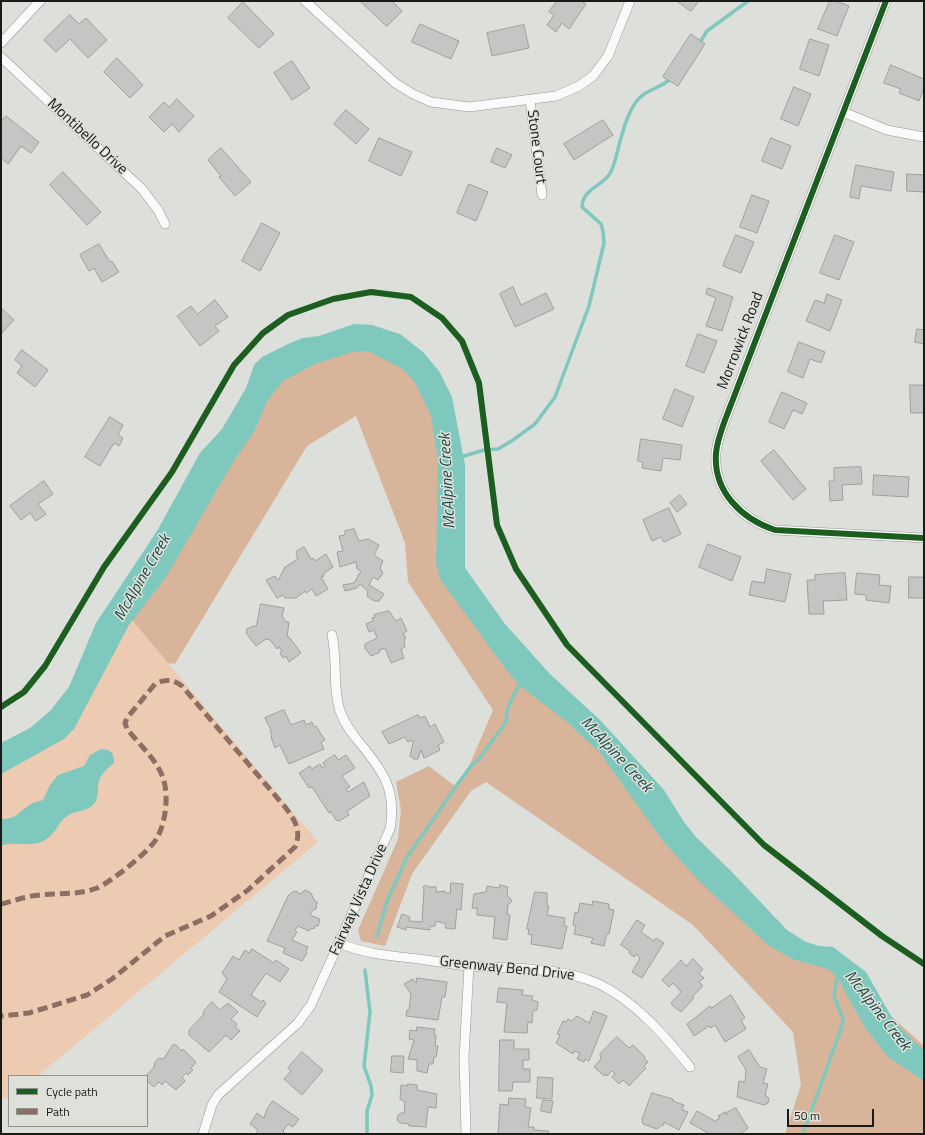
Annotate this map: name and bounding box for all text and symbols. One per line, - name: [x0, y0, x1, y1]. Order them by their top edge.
- street label: Montibello Drive: [43, 95, 131, 179]
- street label: Stone Court: [523, 109, 549, 185]
- street label: Morrowick Road: [714, 290, 768, 392]
- water label: McAlpine Creek: [436, 432, 460, 530]
- water label: McAlpine Creek: [111, 532, 175, 624]
- water label: McAlpine Creek: [576, 713, 656, 797]
- street label: Fairway Vista Drive: [326, 841, 392, 959]
- street label: Greenway Bend Drive: [439, 953, 575, 985]
- water label: McAlpine Creek: [840, 967, 914, 1055]
- legend: [8, 1075, 148, 1127]
- text: Cycle path: [46, 1082, 98, 1101]
- scale bar: [789, 1101, 876, 1127]
- text: Path: [46, 1102, 70, 1121]
- text: 50 m: [794, 1106, 820, 1125]

